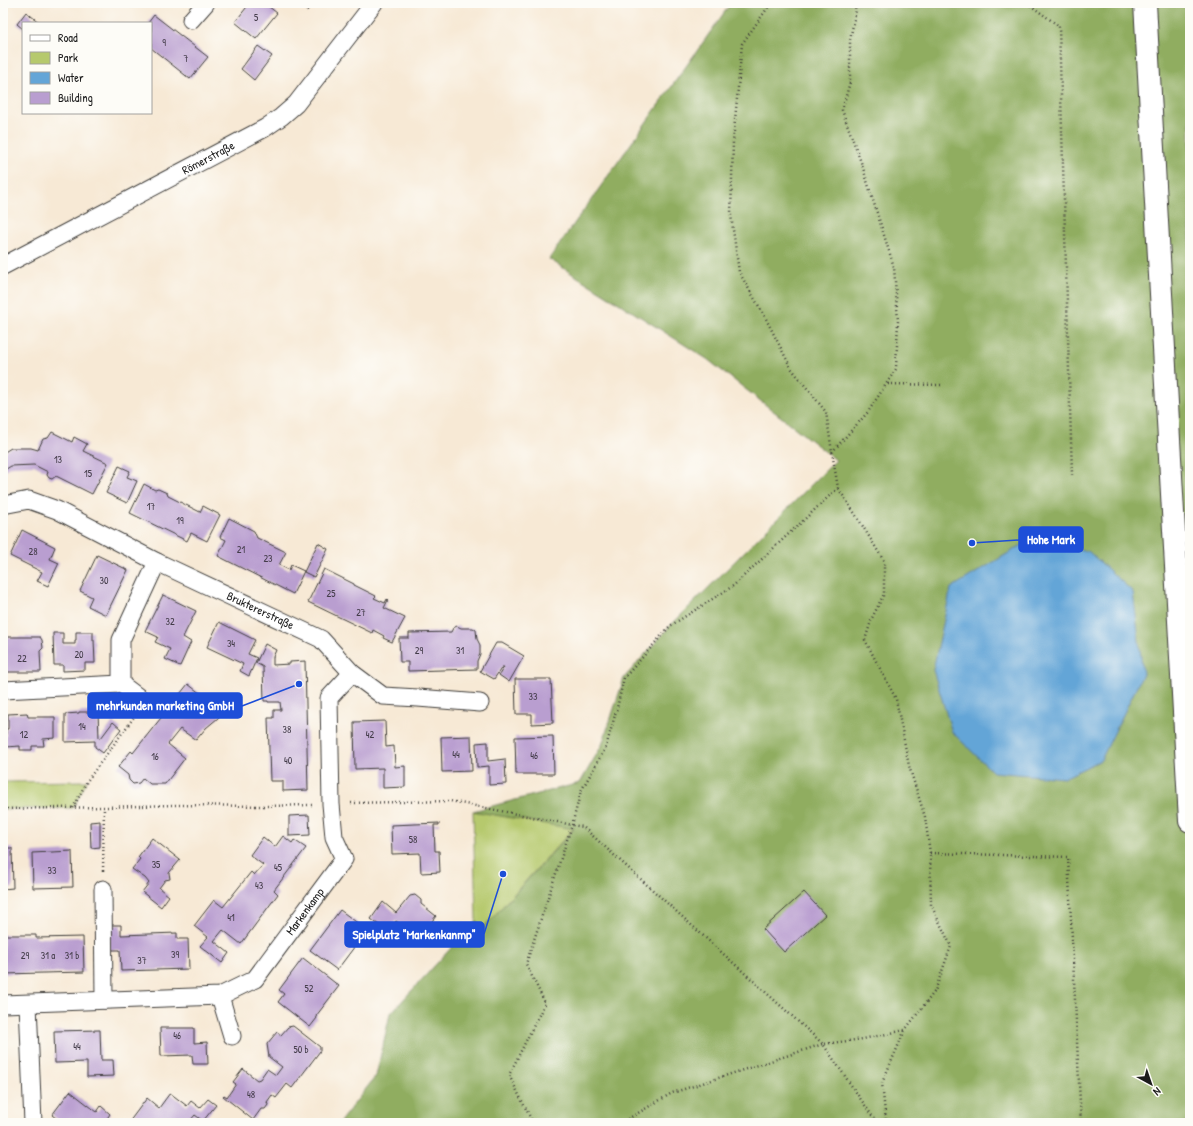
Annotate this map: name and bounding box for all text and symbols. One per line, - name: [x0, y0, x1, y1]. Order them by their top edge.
- house number: 5: [254, 11, 259, 24]
- legend: [22, 22, 152, 114]
- text: Road: [58, 29, 78, 46]
- house number: 9: [162, 36, 166, 49]
- text: Park: [58, 49, 78, 66]
- house number: 7: [184, 52, 189, 65]
- text: Water: [58, 69, 84, 86]
- text: Building: [58, 89, 93, 106]
- street label: Römerstraße: [179, 137, 237, 178]
- house number: 13: [54, 453, 63, 466]
- house number: 15: [84, 467, 93, 480]
- house number: 17: [147, 500, 155, 513]
- house number: 19: [176, 514, 184, 527]
- callout: Hohe Mark: [1019, 527, 1083, 552]
- text: Hohe Mark: [1027, 530, 1076, 548]
- house number: 21: [237, 543, 246, 556]
- house number: 28: [28, 545, 38, 558]
- house number: 23: [263, 552, 273, 565]
- house number: 30: [100, 574, 109, 587]
- street label: Bruktererstraße: [224, 587, 297, 633]
- house number: 25: [327, 587, 336, 600]
- house number: 27: [356, 606, 366, 619]
- house number: 32: [165, 615, 175, 628]
- house number: 34: [227, 637, 235, 650]
- house number: 29: [415, 644, 424, 657]
- house number: 31: [456, 644, 464, 657]
- house number: 20: [74, 648, 84, 661]
- house number: 22: [17, 652, 27, 665]
- house number: 33: [529, 690, 538, 703]
- callout: mehrkunden marketing GmbH: [88, 693, 242, 718]
- text: mehrkunden marketing GmbH: [96, 696, 234, 715]
- house number: 14: [78, 720, 86, 733]
- house number: 38: [283, 723, 291, 736]
- house number: 12: [20, 728, 28, 741]
- house number: 42: [366, 728, 375, 741]
- house number: 44: [452, 748, 460, 761]
- house number: 46: [530, 749, 538, 762]
- house number: 16: [151, 750, 159, 763]
- house number: 40: [284, 754, 293, 767]
- house number: 58: [409, 833, 417, 846]
- house number: 35: [152, 858, 161, 871]
- house number: 45: [274, 861, 283, 874]
- house number: 33: [48, 864, 57, 877]
- house number: 43: [255, 879, 264, 892]
- street label: Markenkamp: [281, 884, 328, 938]
- house number: 41: [227, 911, 235, 924]
- callout: Spielplatz "Markenkanmp": [345, 922, 484, 947]
- text: Spielplatz "Markenkanmp": [352, 925, 476, 944]
- house number: 39: [171, 948, 179, 961]
- house number: 29: [21, 949, 30, 962]
- house number: 31 a: [41, 949, 55, 962]
- house number: 31 b: [65, 949, 79, 962]
- house number: 37: [137, 954, 147, 967]
- house number: 52: [305, 982, 314, 995]
- house number: 46: [173, 1029, 181, 1042]
- house number: 44: [73, 1040, 81, 1053]
- house number: 50 b: [293, 1043, 309, 1056]
- north arrow: [1131, 1064, 1171, 1104]
- text: N: [1151, 1084, 1164, 1099]
- house number: 48: [247, 1088, 255, 1101]

